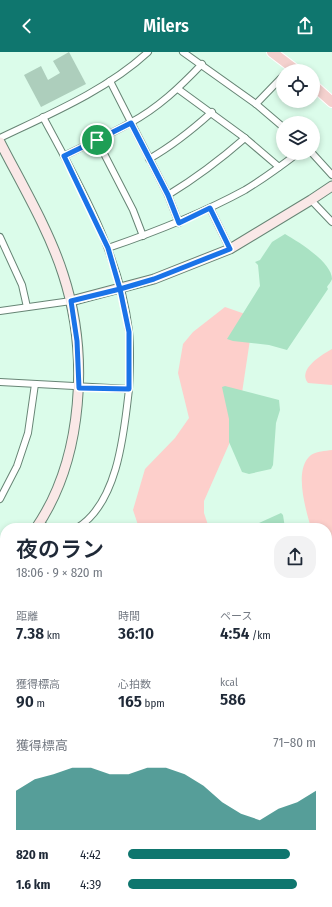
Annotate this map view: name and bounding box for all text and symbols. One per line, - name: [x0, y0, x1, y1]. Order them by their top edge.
- icon: back: [16, 15, 38, 37]
- text: Milers: [143, 15, 189, 37]
- icon: share: [294, 15, 316, 37]
- map controls: [276, 64, 320, 160]
- button: locate: [276, 64, 320, 108]
- button: layers: [276, 116, 320, 160]
- pin: [80, 123, 114, 157]
- icon: arrive: [86, 129, 108, 151]
- text: 夜のラン: [16, 536, 104, 563]
- button: share: [274, 536, 316, 578]
- text: 18:06 · 9 × 820 m: [16, 565, 103, 580]
- text: 距離: [16, 610, 38, 623]
- text: 時間: [118, 610, 140, 623]
- text: ペース: [220, 610, 252, 623]
- text: 7.38: [16, 623, 44, 644]
- text: 36:10: [118, 623, 154, 644]
- text: 4:54: [220, 623, 249, 644]
- text: km: [44, 629, 60, 642]
- text: /km: [249, 629, 271, 642]
- text: kcal: [220, 676, 238, 689]
- text: 獲得標高: [16, 678, 60, 691]
- text: 心拍数: [118, 678, 151, 691]
- text: 586: [220, 689, 246, 710]
- text: 90: [16, 691, 34, 712]
- text: 165: [118, 691, 142, 712]
- text: m: [34, 697, 45, 710]
- text: bpm: [142, 697, 165, 710]
- text: 71–80 m: [273, 735, 316, 750]
- text: 獲得標高: [16, 738, 68, 753]
- text: 820 m: [16, 847, 49, 862]
- text: 4:42: [80, 847, 101, 862]
- text: 1.6 km: [16, 877, 50, 892]
- text: 4:39: [80, 877, 101, 892]

